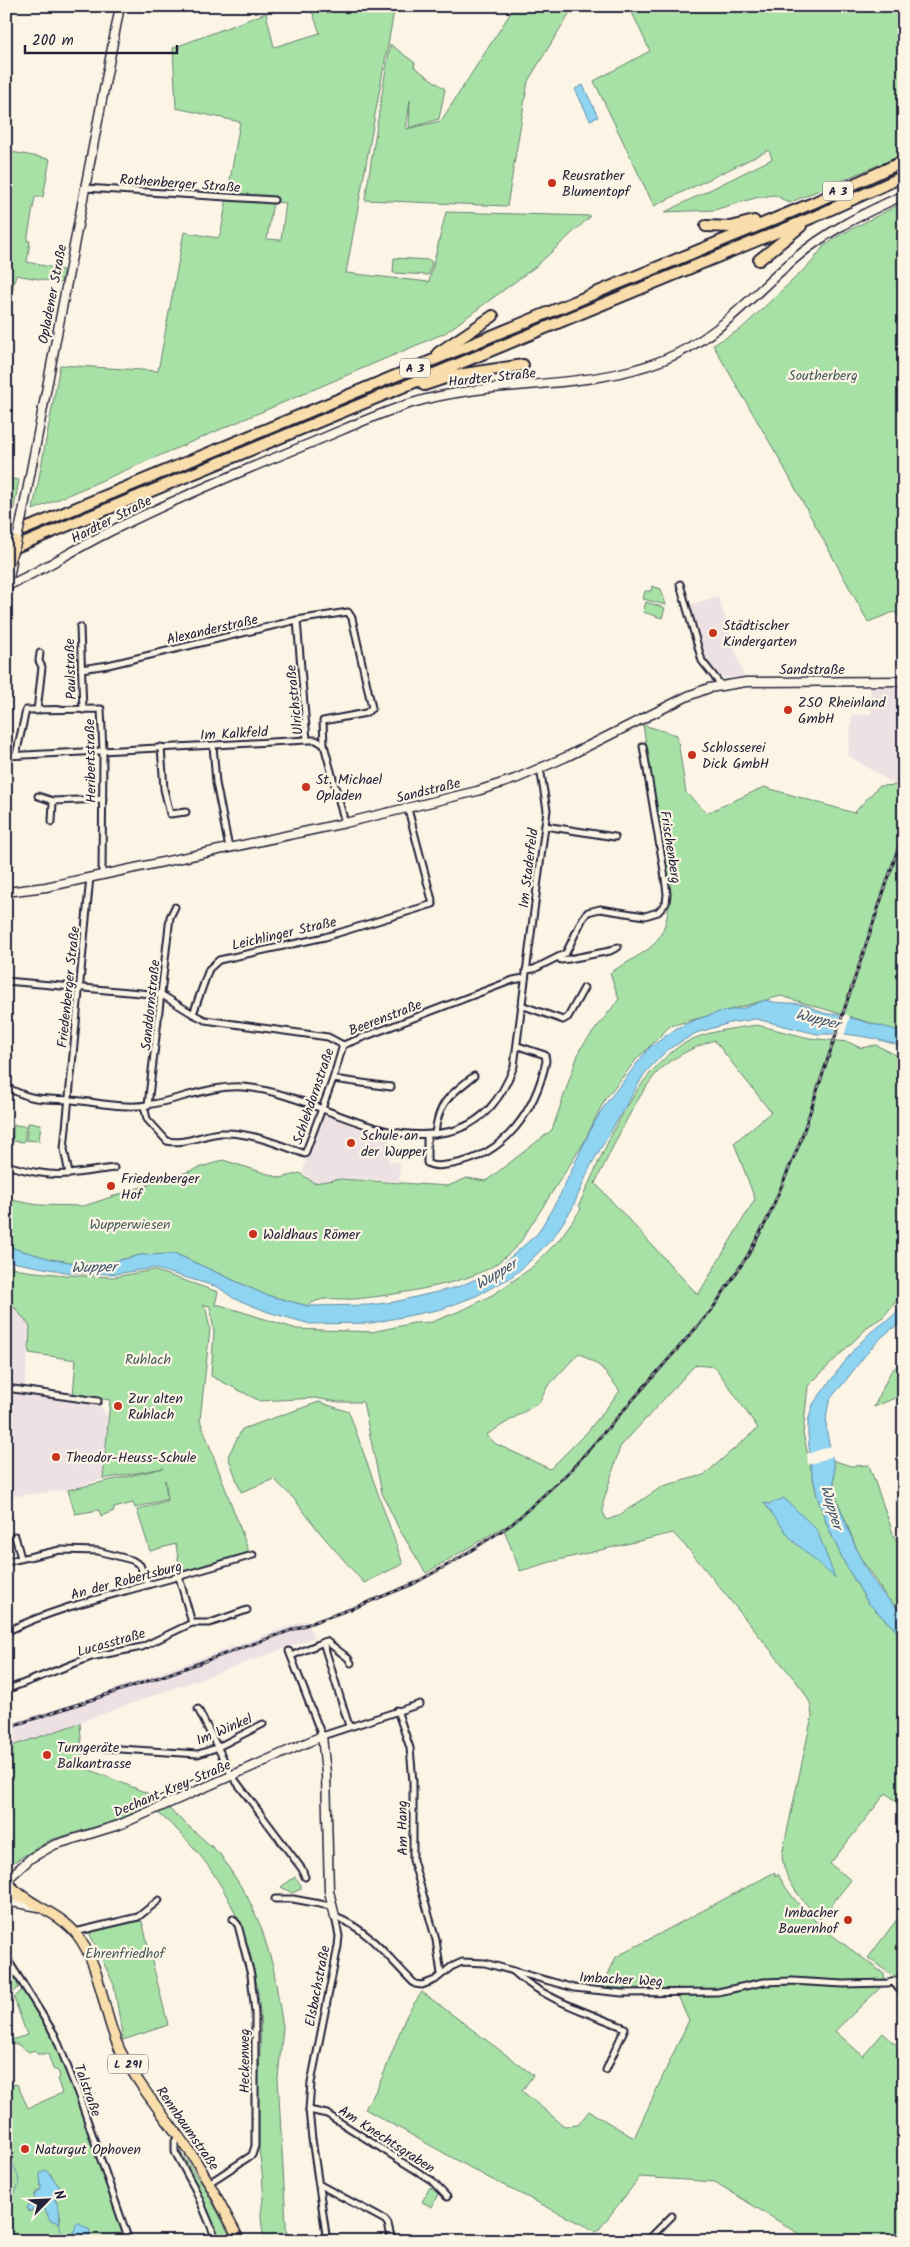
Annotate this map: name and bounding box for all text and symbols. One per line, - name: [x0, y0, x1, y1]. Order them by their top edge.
- scale bar: [25, 22, 178, 54]
- text: 200 m: [32, 29, 74, 53]
- place label: Reusrather Blumentopf: [562, 165, 631, 203]
- street label: Rothenberger Straße: [119, 169, 242, 199]
- marker: Reusrather Blumentopf: [546, 177, 558, 189]
- road number: A 3: [823, 182, 853, 200]
- street label: Opladener Straße: [33, 242, 74, 346]
- road number: A 3: [400, 358, 430, 378]
- street label: Hardter Straße: [447, 362, 538, 394]
- park label: Southerberg: [788, 365, 858, 387]
- street label: Hardter Straße: [67, 490, 156, 550]
- street label: Alexanderstraße: [164, 609, 261, 651]
- place label: Städtischer Kindergarten: [723, 615, 797, 653]
- marker: Städtischer Kindergarten: [707, 627, 719, 639]
- street label: Paulstraße: [59, 637, 83, 700]
- street label: Sandstraße: [779, 659, 845, 681]
- street label: Ulrichstraße: [280, 663, 310, 736]
- place label: ZSO Rheinland GmbH: [798, 692, 887, 730]
- marker: ZSO Rheinland GmbH: [782, 704, 794, 716]
- street label: Heribertstraße: [79, 718, 103, 803]
- street label: Im Kalkfeld: [200, 721, 270, 747]
- place label: Schlosserei Dick GmbH: [702, 737, 769, 775]
- marker: Schlosserei Dick GmbH: [686, 749, 698, 761]
- place label: St. Michael Opladen: [316, 769, 383, 807]
- street label: Sandstraße: [394, 772, 463, 810]
- marker: St. Michael Opladen: [300, 781, 312, 793]
- street label: Frischenberg: [653, 809, 687, 885]
- street label: Im Staderfeld: [513, 826, 545, 909]
- street label: Leichlinger Straße: [230, 911, 339, 957]
- street label: Friedenberger Straße: [52, 924, 86, 1049]
- street label: Sanddornstraße: [135, 958, 167, 1051]
- street label: Beerenstraße: [345, 994, 426, 1042]
- water label: Wupper: [793, 1003, 845, 1038]
- street label: Schlehdornstraße: [287, 1044, 341, 1148]
- place label: Schule an der Wupper: [361, 1125, 428, 1163]
- marker: Schule an der Wupper: [345, 1137, 357, 1149]
- place label: Friedenberger Hof: [121, 1168, 201, 1206]
- marker: Friedenberger Hof: [105, 1180, 117, 1192]
- park label: Wupperwiesen: [90, 1214, 170, 1236]
- place label: Waldhaus Römer: [263, 1224, 361, 1246]
- marker: Waldhaus Römer: [247, 1228, 259, 1240]
- water label: Wupper: [471, 1251, 525, 1297]
- water label: Wupper: [71, 1256, 120, 1280]
- park label: Ruhlach: [125, 1349, 171, 1371]
- place label: Zur alten Ruhlach: [128, 1388, 183, 1426]
- marker: Zur alten Ruhlach: [112, 1400, 124, 1412]
- place label: Theodor-Heuss-Schule: [66, 1447, 197, 1469]
- marker: Theodor-Heuss-Schule: [50, 1451, 62, 1463]
- water label: Wupper: [813, 1482, 850, 1535]
- street label: An der Robertsburg: [68, 1555, 184, 1606]
- street label: Lucasstraße: [74, 1623, 149, 1663]
- street label: Im Winkel: [193, 1708, 256, 1752]
- place label: Turngeräte Balkantrasse: [57, 1737, 132, 1775]
- marker: Turngeräte Balkantrasse: [41, 1749, 53, 1761]
- street label: Dechant-Krey-Straße: [110, 1754, 235, 1824]
- street label: Am Hang: [392, 1800, 414, 1856]
- place label: Imbacher Bauernhof: [778, 1902, 840, 1940]
- marker: Imbacher Bauernhof: [842, 1914, 854, 1926]
- park label: Ehrenfriedhof: [85, 1943, 167, 1965]
- street label: Elsbachstraße: [299, 1943, 337, 2029]
- street label: Imbacher Weg: [579, 1967, 663, 1993]
- street label: Heckenweg: [234, 2029, 256, 2093]
- road number: L 291: [108, 2054, 148, 2074]
- street label: Talstraße: [67, 2061, 107, 2120]
- street label: Rennbaumstraße: [150, 2082, 225, 2176]
- street label: Am Knechtsgraben: [334, 2100, 439, 2179]
- place label: Naturgut Ophoven: [35, 2139, 141, 2161]
- marker: Naturgut Ophoven: [19, 2143, 31, 2155]
- north arrow: [22, 2174, 72, 2224]
- text: N: [47, 2187, 71, 2204]

